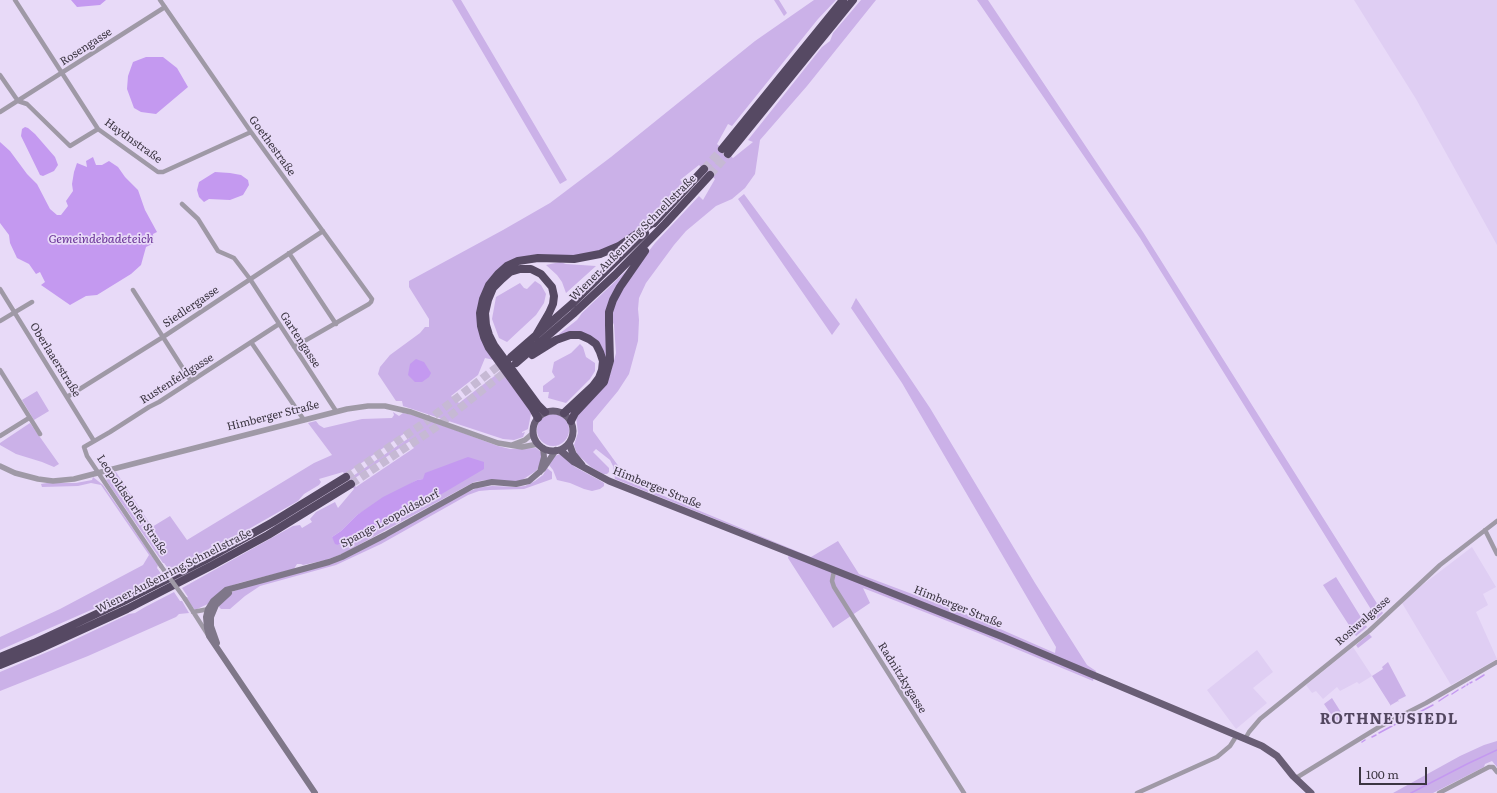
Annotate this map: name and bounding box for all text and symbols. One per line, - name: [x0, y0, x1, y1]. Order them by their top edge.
- street label: Rosengasse: [58, 25, 114, 69]
- street label: Goethestraße: [246, 113, 298, 179]
- street label: Haydnstraße: [102, 116, 164, 166]
- street label: Wiener Außenring Schnellstraße: [567, 172, 699, 304]
- water label: Gemeindebadeteich: [49, 232, 153, 246]
- street label: Siedlergasse: [161, 283, 221, 331]
- street label: Gartengasse: [277, 310, 323, 370]
- street label: Oberlaaerstraße: [27, 320, 83, 400]
- street label: Rustenfeldgasse: [138, 351, 216, 407]
- street label: Himberger Straße: [226, 398, 320, 434]
- street label: Leopoldsdorfer Straße: [94, 453, 170, 557]
- street label: Himberger Straße: [611, 464, 703, 512]
- street label: Spange Leopoldsdorf: [338, 487, 442, 551]
- street label: Wiener Außenring Schnellstraße: [94, 526, 254, 616]
- street label: Himberger Straße: [912, 583, 1004, 631]
- street label: Rosiwalgasse: [1333, 593, 1393, 649]
- street label: Radnitzkygasse: [875, 640, 929, 716]
- district label: ROTHNEUSIEDL: [1320, 711, 1458, 729]
- scale bar: [1361, 759, 1429, 785]
- text: 100 m: [1366, 765, 1399, 783]

